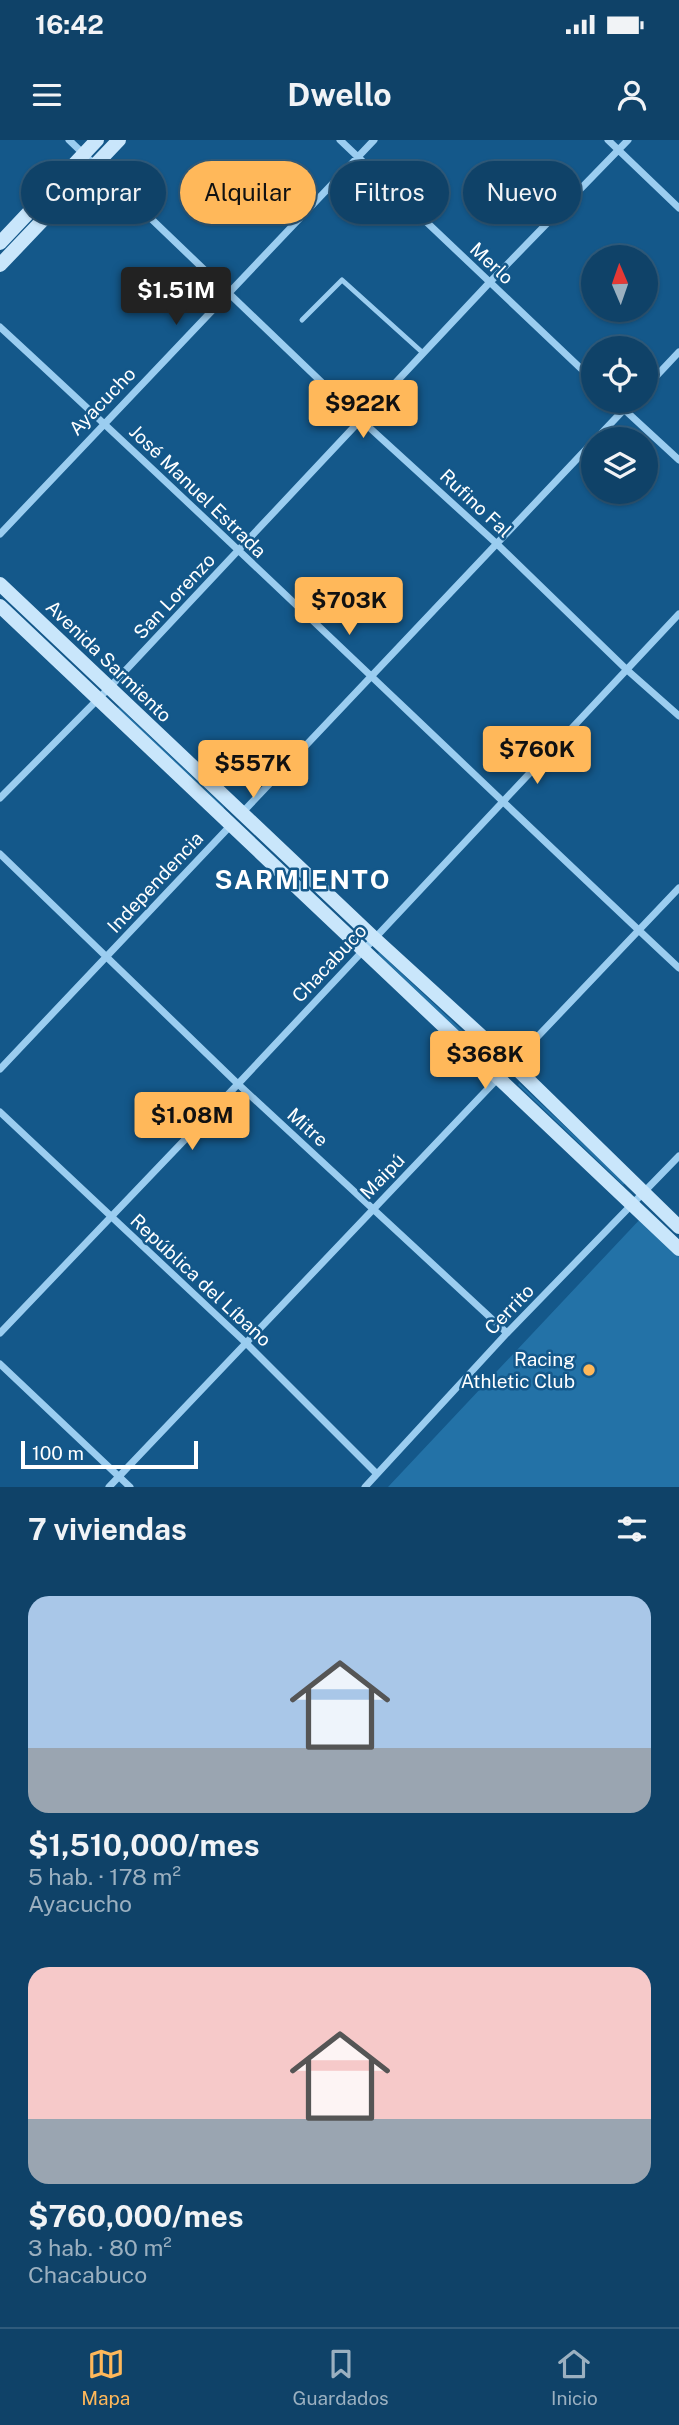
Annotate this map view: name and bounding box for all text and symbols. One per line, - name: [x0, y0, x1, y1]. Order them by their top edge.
- text: 16:42: [35, 9, 104, 40]
- icon: menu: [28, 76, 66, 114]
- text: Dwello: [287, 76, 392, 113]
- icon: person: [613, 76, 651, 114]
- chip: Comprar: [21, 161, 166, 224]
- chip: Alquilar: [180, 161, 316, 224]
- chip: Filtros: [330, 161, 449, 224]
- chip: Nuevo: [463, 161, 581, 224]
- street label: Merlo: [466, 238, 518, 288]
- north arrow: [581, 245, 658, 322]
- map controls: [581, 245, 658, 504]
- pin: $1.51M: [119, 268, 233, 327]
- text: $1.51M: [137, 276, 215, 303]
- button: locate: [581, 336, 658, 413]
- street label: Ayacucho: [64, 362, 140, 440]
- pin: $922K: [314, 380, 412, 440]
- text: $922K: [325, 389, 401, 416]
- street label: José Manuel Estrada: [125, 420, 271, 562]
- button: layers: [581, 427, 658, 504]
- street label: Rufino Fal: [436, 464, 516, 542]
- street label: San Lorenzo: [129, 549, 219, 643]
- pin: $703K: [300, 578, 398, 637]
- text: $703K: [311, 586, 387, 613]
- street label: Avenida Sarmiento: [42, 596, 176, 726]
- pin: $760K: [488, 726, 586, 786]
- text: $760K: [499, 735, 575, 762]
- pin: $557K: [204, 740, 302, 800]
- text: $557K: [214, 749, 292, 776]
- street label: Independencia: [103, 827, 207, 937]
- district label: SARMIENTO: [214, 864, 392, 895]
- street label: Chacabuco: [287, 919, 371, 1007]
- pin: $368K: [436, 1032, 534, 1091]
- text: $368K: [446, 1040, 524, 1067]
- pin: $1.08M: [135, 1093, 249, 1152]
- text: $1.08M: [151, 1101, 233, 1128]
- street label: Mitre: [283, 1103, 333, 1151]
- street label: Maipú: [355, 1149, 409, 1203]
- street label: República del Líbano: [126, 1209, 276, 1351]
- street label: Cerrito: [480, 1279, 538, 1339]
- place label: Racing Athletic Club: [461, 1348, 575, 1392]
- marker: Racing Athletic Club: [581, 1362, 597, 1378]
- scale bar: [21, 1438, 198, 1470]
- text: 100 m: [32, 1442, 84, 1464]
- icon: filters: [613, 1510, 651, 1548]
- text: 7 viviendas: [28, 1511, 187, 1547]
- icon: home: [277, 1642, 403, 1768]
- text: $1,510,000/mes: [28, 1827, 259, 1863]
- text: 5 hab. · 178 m²: [28, 1863, 181, 1890]
- text: Ayacucho: [28, 1890, 132, 1917]
- icon: home: [277, 2013, 403, 2139]
- text: $760,000/mes: [28, 2198, 243, 2234]
- text: 3 hab. · 80 m²: [28, 2234, 172, 2261]
- text: Chacabuco: [28, 2261, 147, 2288]
- tab: Mapa: [81, 2345, 130, 2409]
- tab: Guardados: [293, 2345, 389, 2409]
- tab: Inicio: [551, 2345, 598, 2409]

